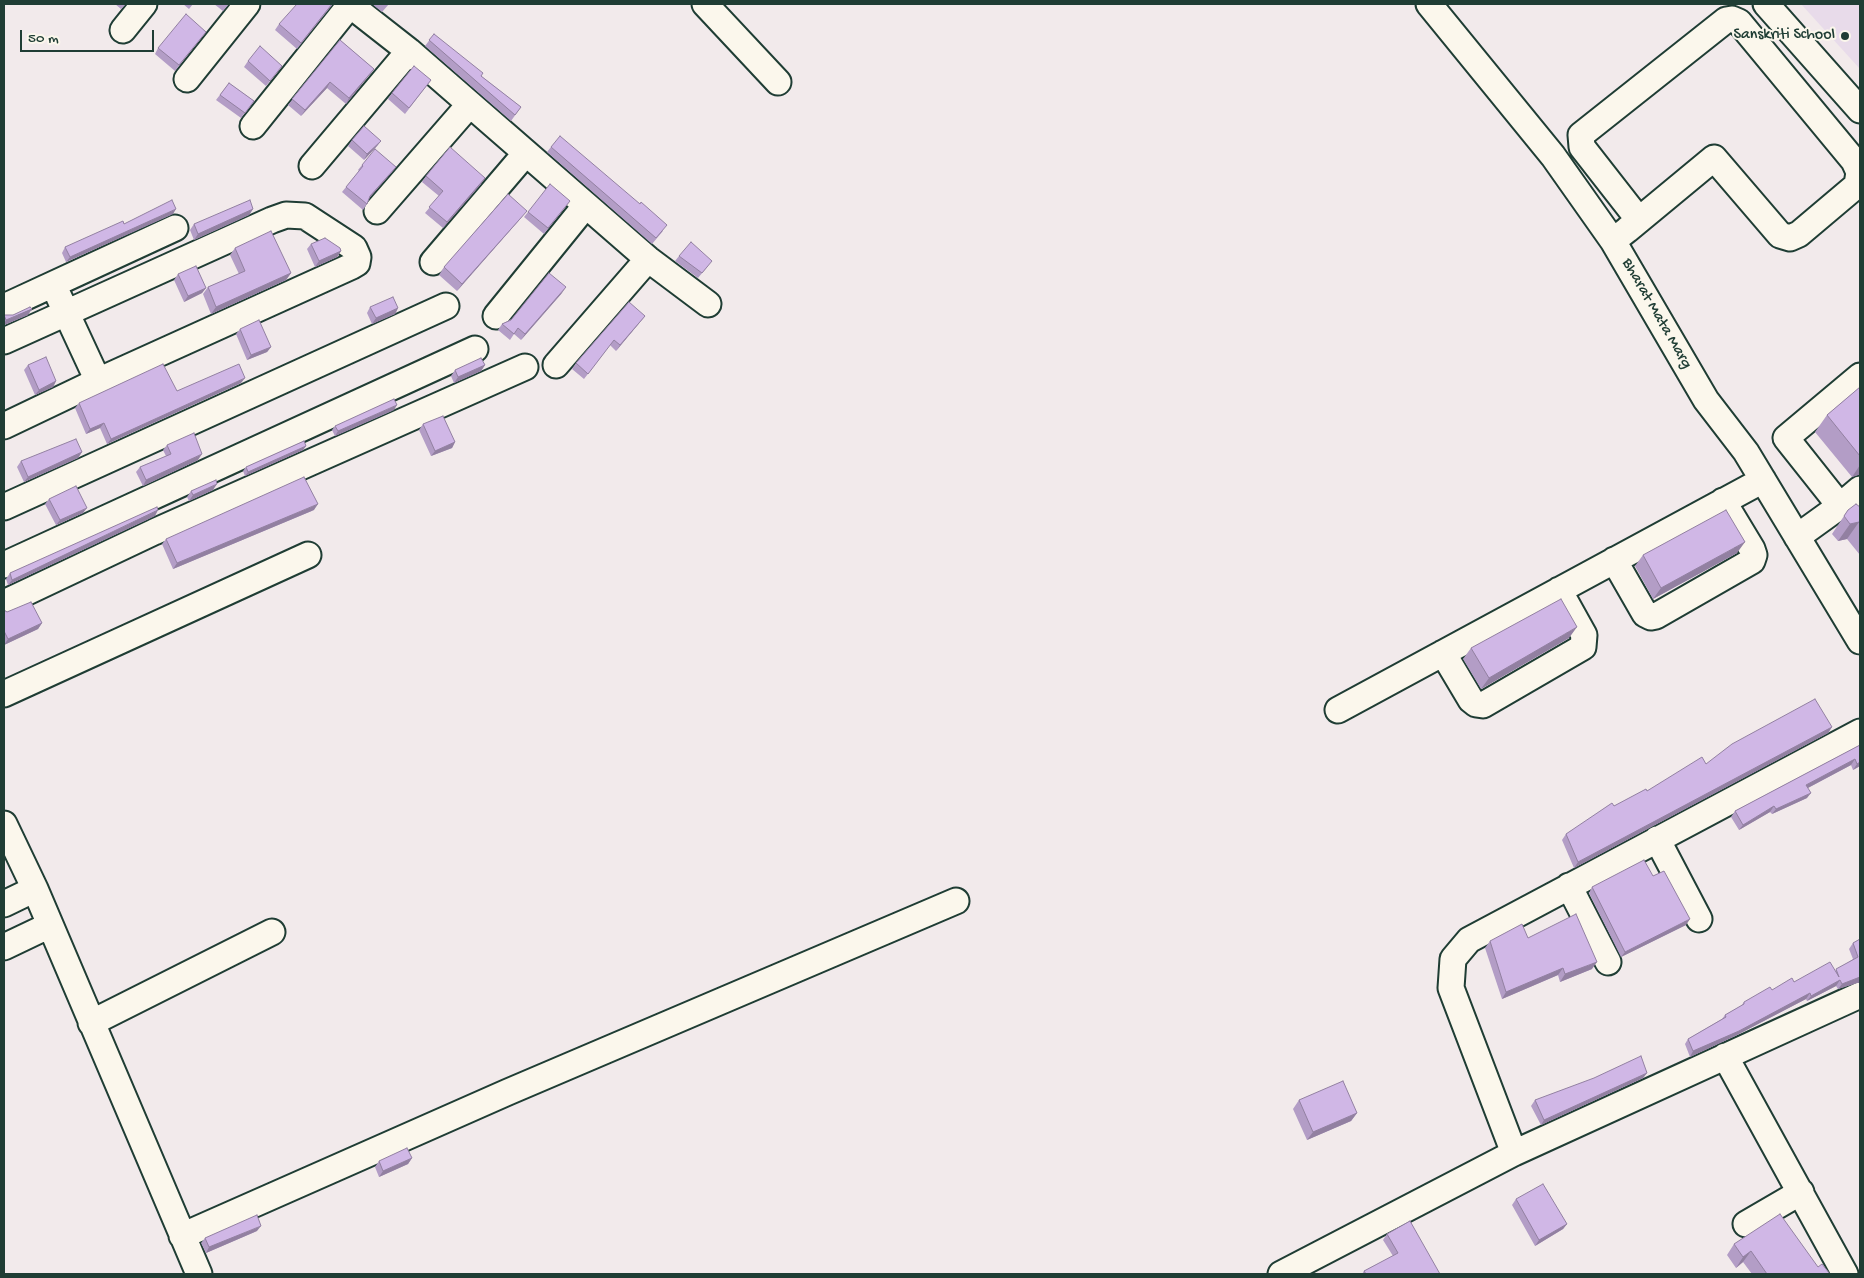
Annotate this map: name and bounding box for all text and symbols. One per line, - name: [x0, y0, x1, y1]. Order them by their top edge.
- scale bar: [22, 20, 156, 52]
- place label: Sanskriti School: [1734, 26, 1835, 46]
- text: 50 m: [28, 30, 59, 48]
- marker: Sanskriti School: [1839, 30, 1851, 42]
- street label: Bharat Mata Marg: [1617, 255, 1695, 373]

